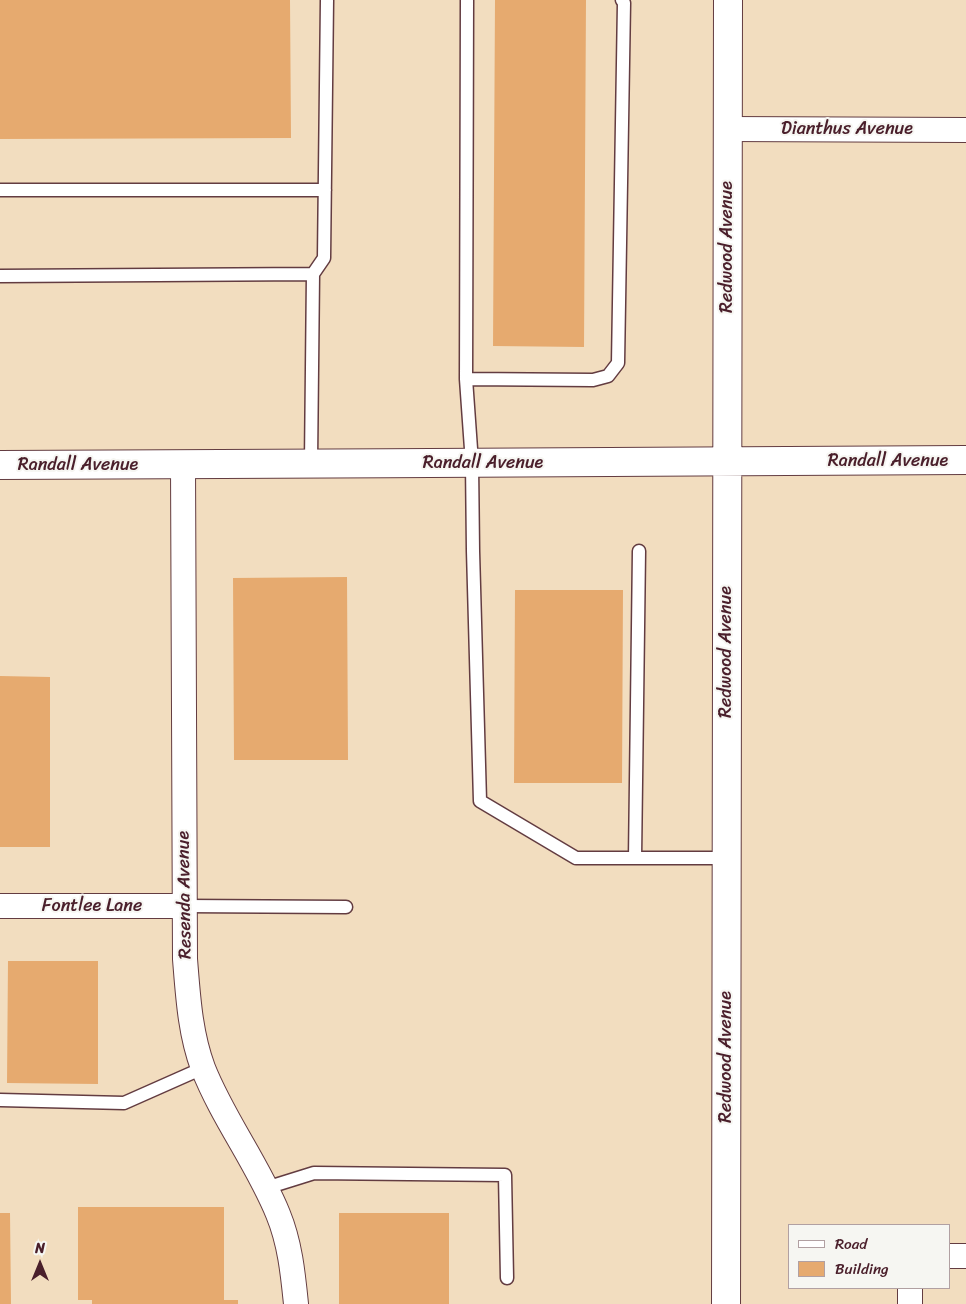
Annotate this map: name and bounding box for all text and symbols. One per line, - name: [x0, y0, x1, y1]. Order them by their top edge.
- street label: Dianthus Avenue: [781, 118, 913, 140]
- street label: Redwood Avenue: [716, 181, 738, 313]
- street label: Randall Avenue: [828, 450, 948, 472]
- street label: Randall Avenue: [423, 452, 543, 474]
- street label: Randall Avenue: [18, 454, 138, 476]
- street label: Redwood Avenue: [715, 586, 737, 718]
- street label: Resenda Avenue: [173, 831, 197, 959]
- street label: Fontlee Lane: [42, 895, 142, 917]
- street label: Redwood Avenue: [715, 991, 737, 1123]
- legend: [788, 1224, 951, 1289]
- text: Road: [835, 1231, 867, 1257]
- text: N: [35, 1236, 45, 1261]
- north arrow: [15, 1239, 65, 1289]
- text: Building: [835, 1256, 889, 1282]

